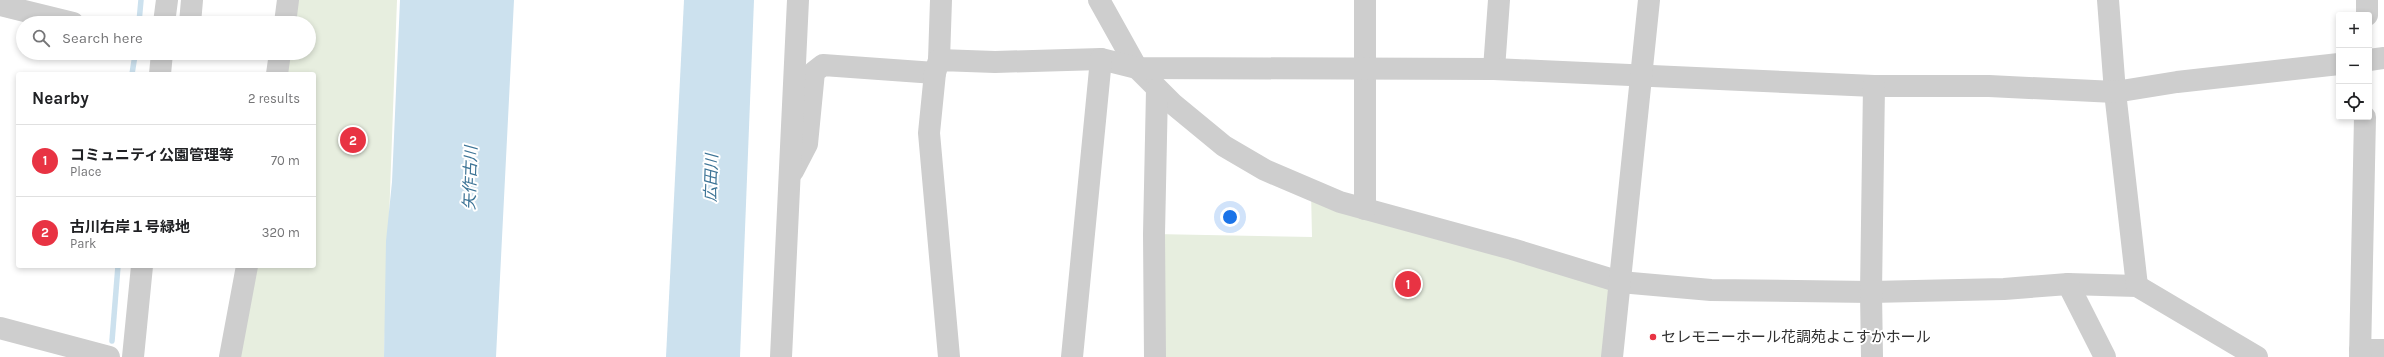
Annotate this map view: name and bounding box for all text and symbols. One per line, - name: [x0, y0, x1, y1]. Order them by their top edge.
- map controls: [2336, 12, 2372, 120]
- button: +: [2336, 12, 2372, 48]
- search box: [16, 16, 316, 60]
- icon: search: [30, 27, 52, 49]
- text: Search here: [62, 29, 143, 47]
- button: −: [2336, 48, 2372, 84]
- button: locate: [2336, 84, 2372, 120]
- text: Nearby: [32, 88, 89, 108]
- text: 2 results: [248, 91, 300, 106]
- pin: 2: [340, 125, 366, 155]
- water label: 矢作古川: [459, 144, 481, 210]
- text: コミュニティ公園管理等: [70, 146, 234, 164]
- water label: 広田川: [701, 152, 721, 202]
- text: 1: [43, 153, 47, 168]
- text: 70 m: [271, 153, 300, 168]
- text: Place: [70, 164, 101, 179]
- your location: [1220, 207, 1240, 227]
- text: 古川右岸１号緑地: [70, 218, 190, 236]
- text: 2: [41, 225, 49, 240]
- text: 320 m: [262, 225, 300, 240]
- text: Park: [70, 236, 96, 251]
- pin: 1: [1395, 269, 1421, 299]
- place label: セレモニーホール花調苑よこすかホール: [1661, 328, 1931, 346]
- marker: セレモニーホール花調苑よこすかホール: [1648, 332, 1658, 342]

